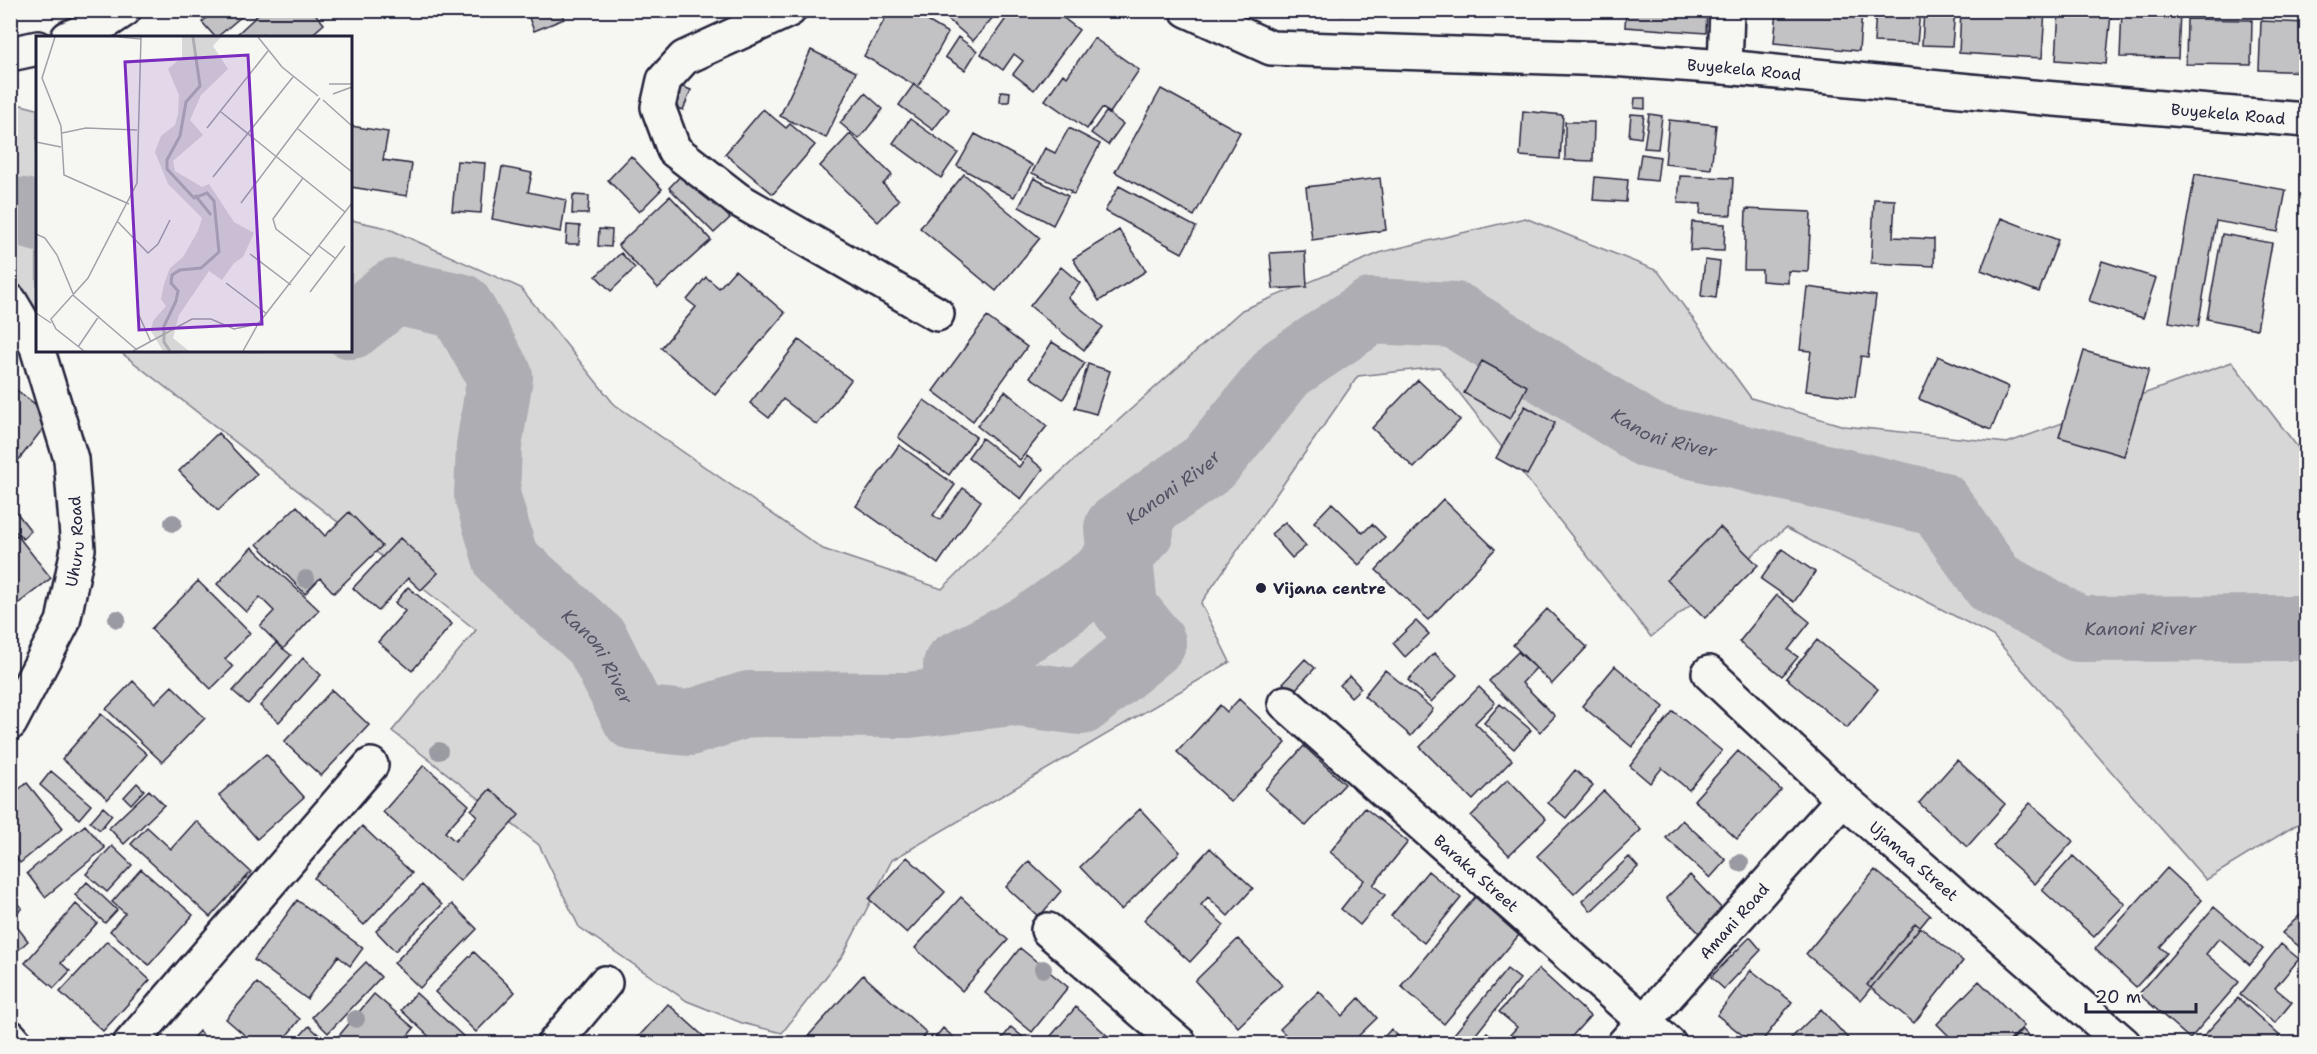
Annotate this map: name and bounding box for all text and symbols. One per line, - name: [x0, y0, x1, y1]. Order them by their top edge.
- inset map: [36, 36, 352, 352]
- street label: Buyekela Road: [1686, 54, 1802, 85]
- street label: Buyekela Road: [2170, 98, 2286, 129]
- water label: Kanoni River: [1607, 403, 1720, 464]
- water label: Kanoni River: [1121, 445, 1227, 530]
- street label: Uhuru Road: [60, 495, 89, 589]
- place label: Vijana centre: [1273, 578, 1386, 599]
- marker: Vijana centre: [1254, 581, 1268, 595]
- water label: Kanoni River: [556, 604, 638, 709]
- water label: Kanoni River: [2084, 616, 2197, 641]
- street label: Ujamaa Street: [1865, 816, 1963, 905]
- street label: Baraka Street: [1430, 830, 1523, 916]
- street label: Amani Road: [1694, 879, 1773, 963]
- scale bar: [2086, 976, 2196, 1014]
- text: 20 m: [2095, 985, 2141, 1009]

